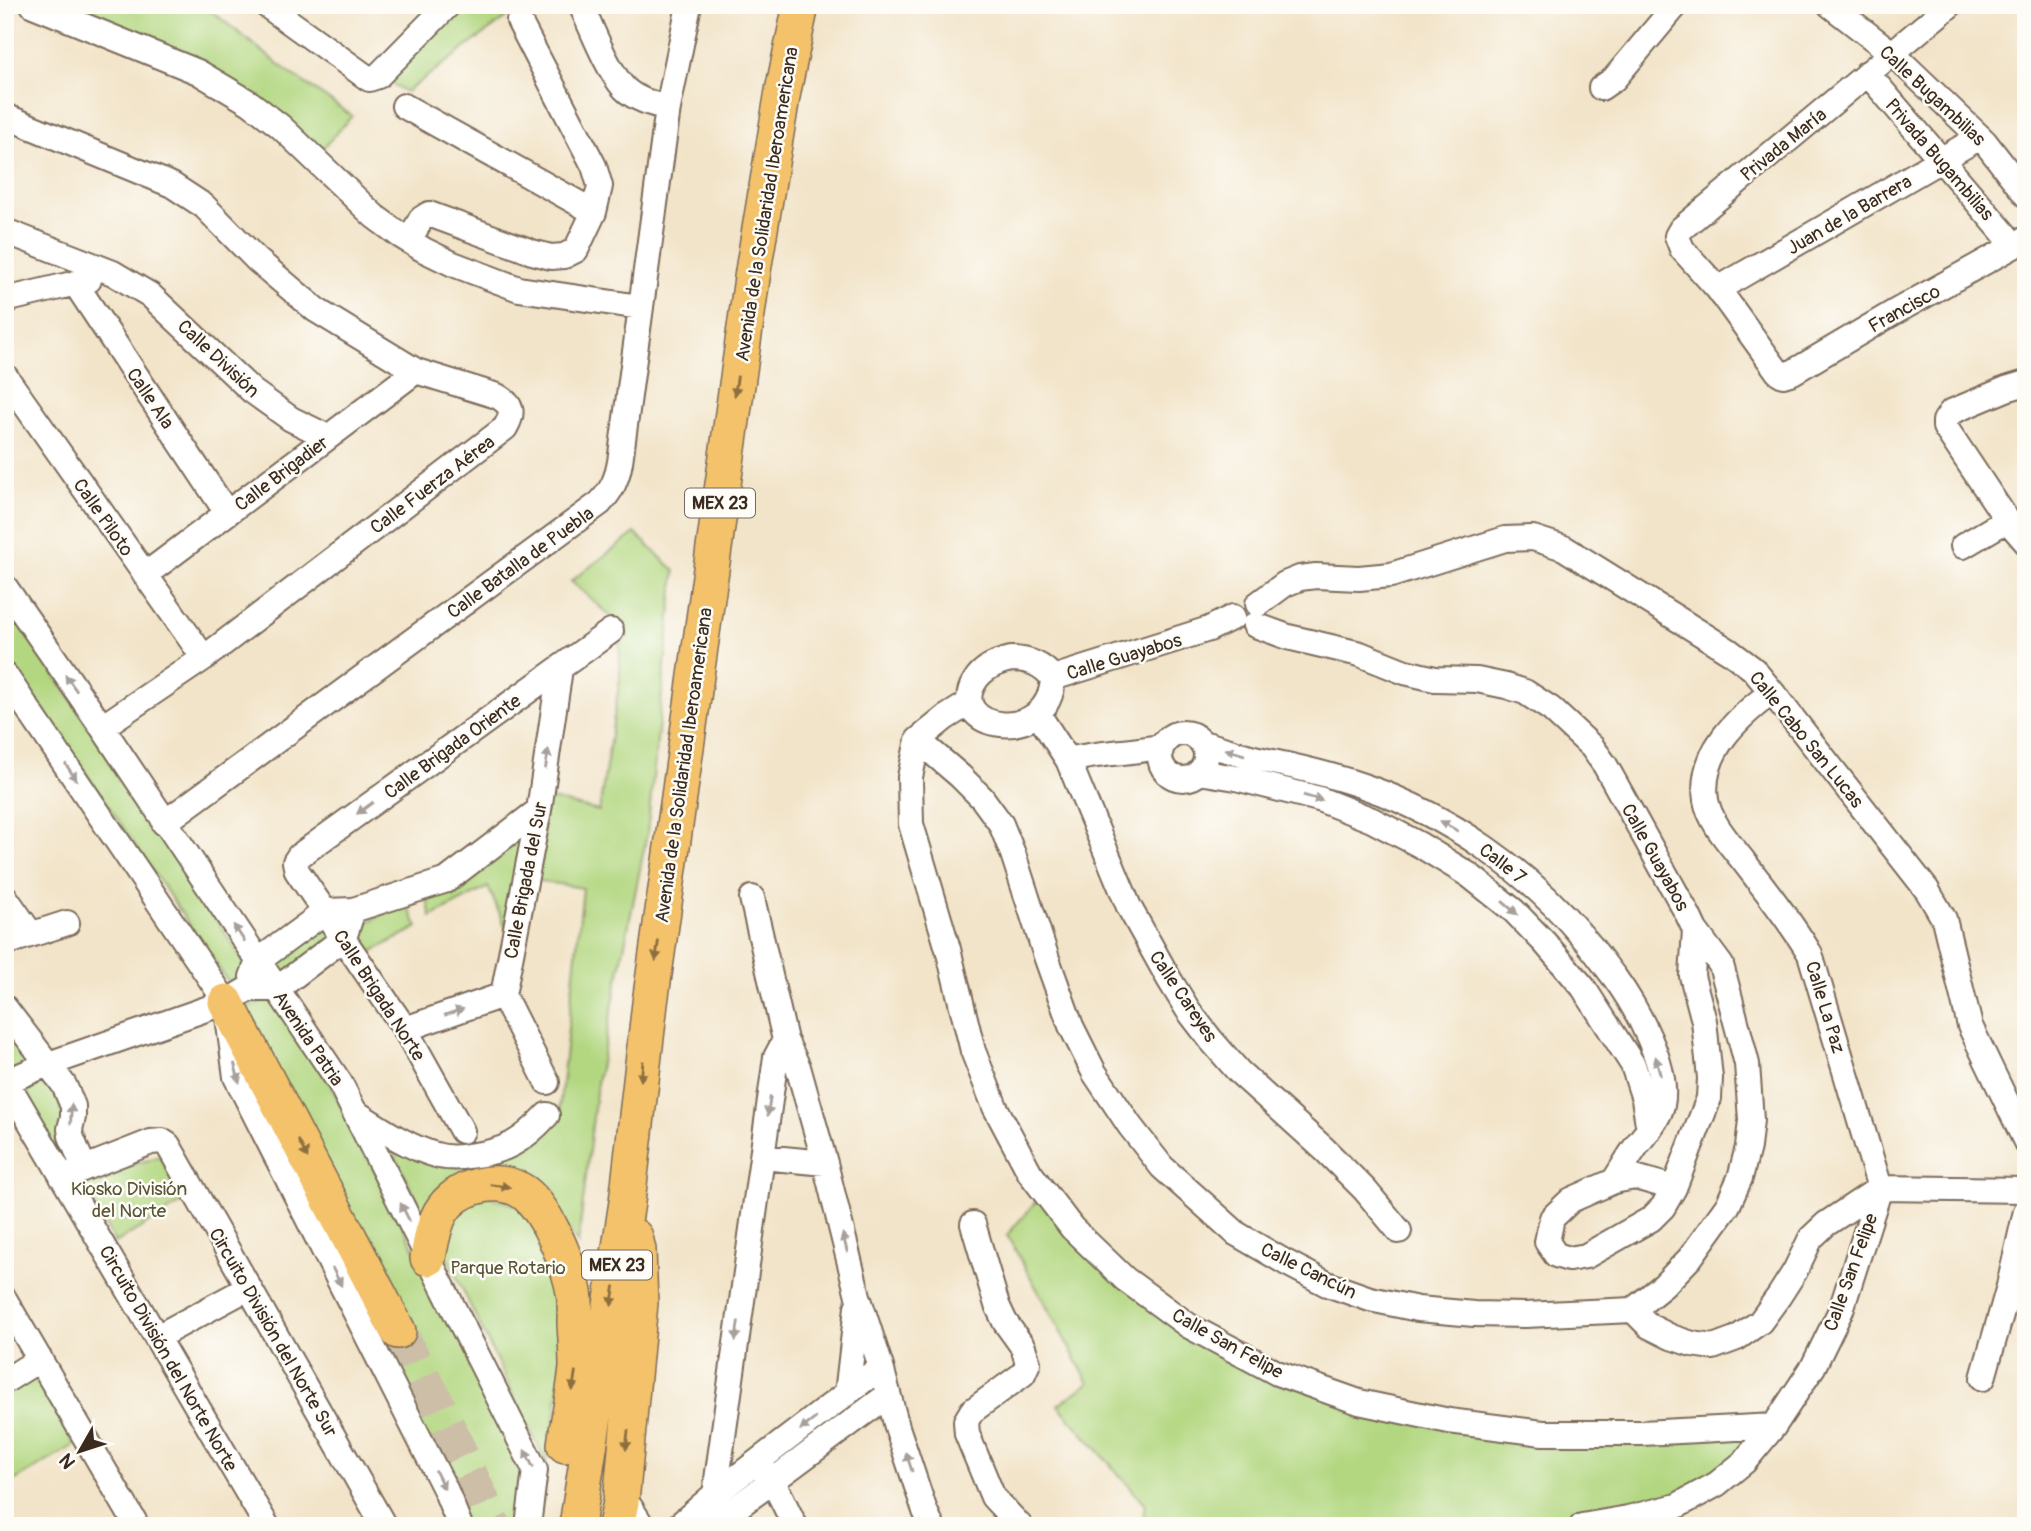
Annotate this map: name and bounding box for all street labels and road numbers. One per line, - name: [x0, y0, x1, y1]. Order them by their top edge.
- street label: Calle Bugambilias: [1874, 40, 1991, 151]
- street label: Avenida de la Solidaridad Iberoamericana: [730, 45, 804, 363]
- street label: Privada Bugambilias: [1880, 94, 1999, 226]
- street label: Privada María: [1736, 103, 1832, 187]
- street label: Juan de la Barrera: [1783, 169, 1916, 260]
- street label: Francisco: [1864, 279, 1945, 338]
- street label: Calle División: [172, 315, 265, 403]
- street label: Calle Ala: [121, 363, 179, 434]
- street label: Calle Fuerza Aérea: [365, 430, 500, 540]
- street label: Calle Brigadier: [230, 431, 333, 517]
- street label: Calle Piloto: [68, 474, 139, 561]
- road number: MEX 23: [685, 489, 755, 518]
- street label: Calle Batalla de Puebla: [442, 501, 599, 624]
- street label: Avenida de la Solidaridad Iberoamericana: [650, 606, 718, 924]
- street label: Calle Guayabos: [1064, 628, 1185, 686]
- street label: Calle Cabo San Lucas: [1744, 666, 1869, 813]
- street label: Calle Brigada Oriente: [379, 689, 526, 805]
- street label: Calle Brigada del Sur: [499, 799, 553, 961]
- street label: Calle Guayabos: [1616, 800, 1695, 916]
- street label: Calle 7: [1474, 838, 1531, 890]
- street label: Calle Brigada Norte: [328, 925, 431, 1066]
- street label: Calle Careyes: [1144, 946, 1223, 1047]
- street label: Calle La Paz: [1800, 958, 1850, 1056]
- street label: Avenida Patria: [268, 986, 349, 1091]
- street label: Calle San Felipe: [1818, 1209, 1884, 1335]
- street label: Circuito División del Norte Sur: [203, 1224, 343, 1441]
- street label: Calle Cancún: [1257, 1237, 1361, 1305]
- street label: Circuito División del Norte Norte: [94, 1241, 243, 1476]
- road number: MEX 23: [582, 1250, 652, 1280]
- street label: Calle San Felipe: [1168, 1303, 1288, 1385]

